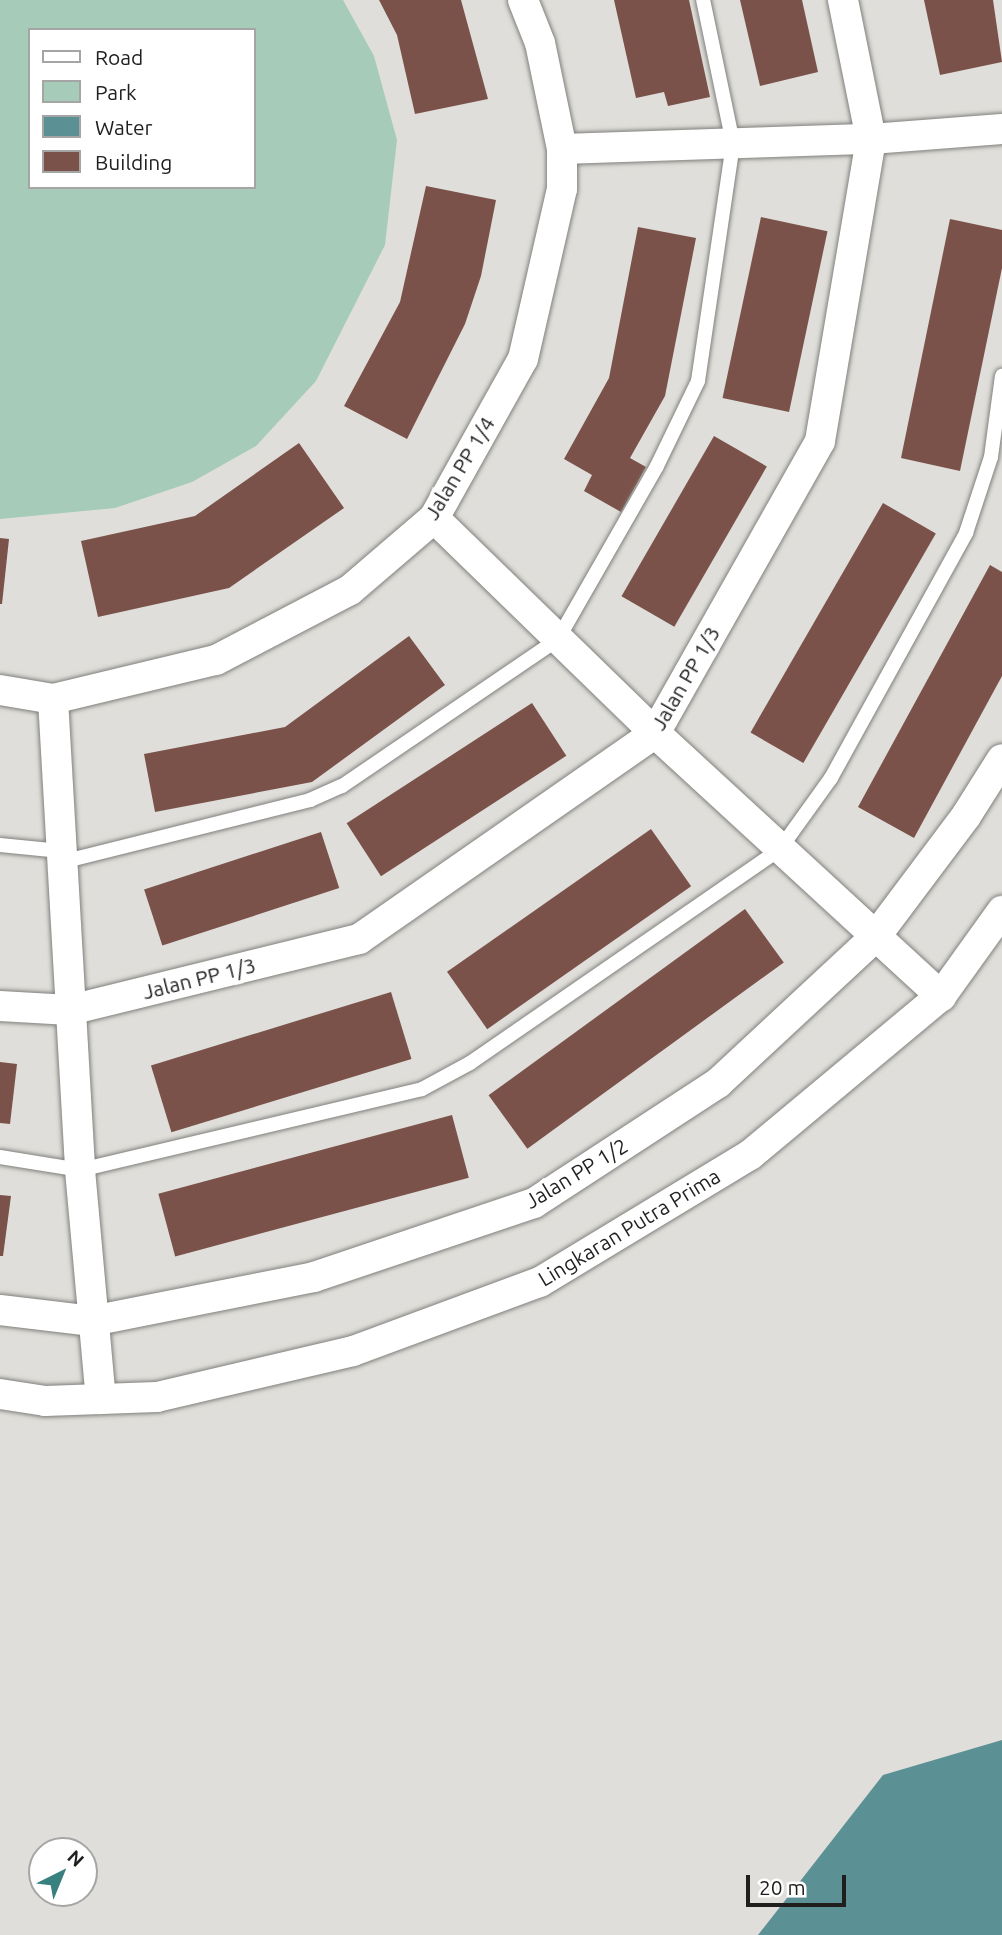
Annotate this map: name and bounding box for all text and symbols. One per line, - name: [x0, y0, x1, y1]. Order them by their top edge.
- legend: [28, 28, 256, 189]
- text: Road: [95, 45, 143, 69]
- text: Park: [95, 80, 137, 104]
- text: Water: [95, 115, 153, 139]
- text: Building: [95, 150, 172, 174]
- street label: Jalan PP 1/4: [418, 412, 500, 524]
- street label: Jalan PP 1/3: [645, 622, 725, 734]
- street label: Jalan PP 1/3: [140, 952, 258, 1004]
- street label: Jalan PP 1/2: [520, 1132, 632, 1214]
- street label: Lingkaran Putra Prima: [534, 1163, 724, 1291]
- north arrow: [28, 1837, 98, 1907]
- text: N: [63, 1845, 89, 1871]
- scale bar: [750, 1862, 850, 1906]
- text: 20 m: [759, 1875, 806, 1899]

